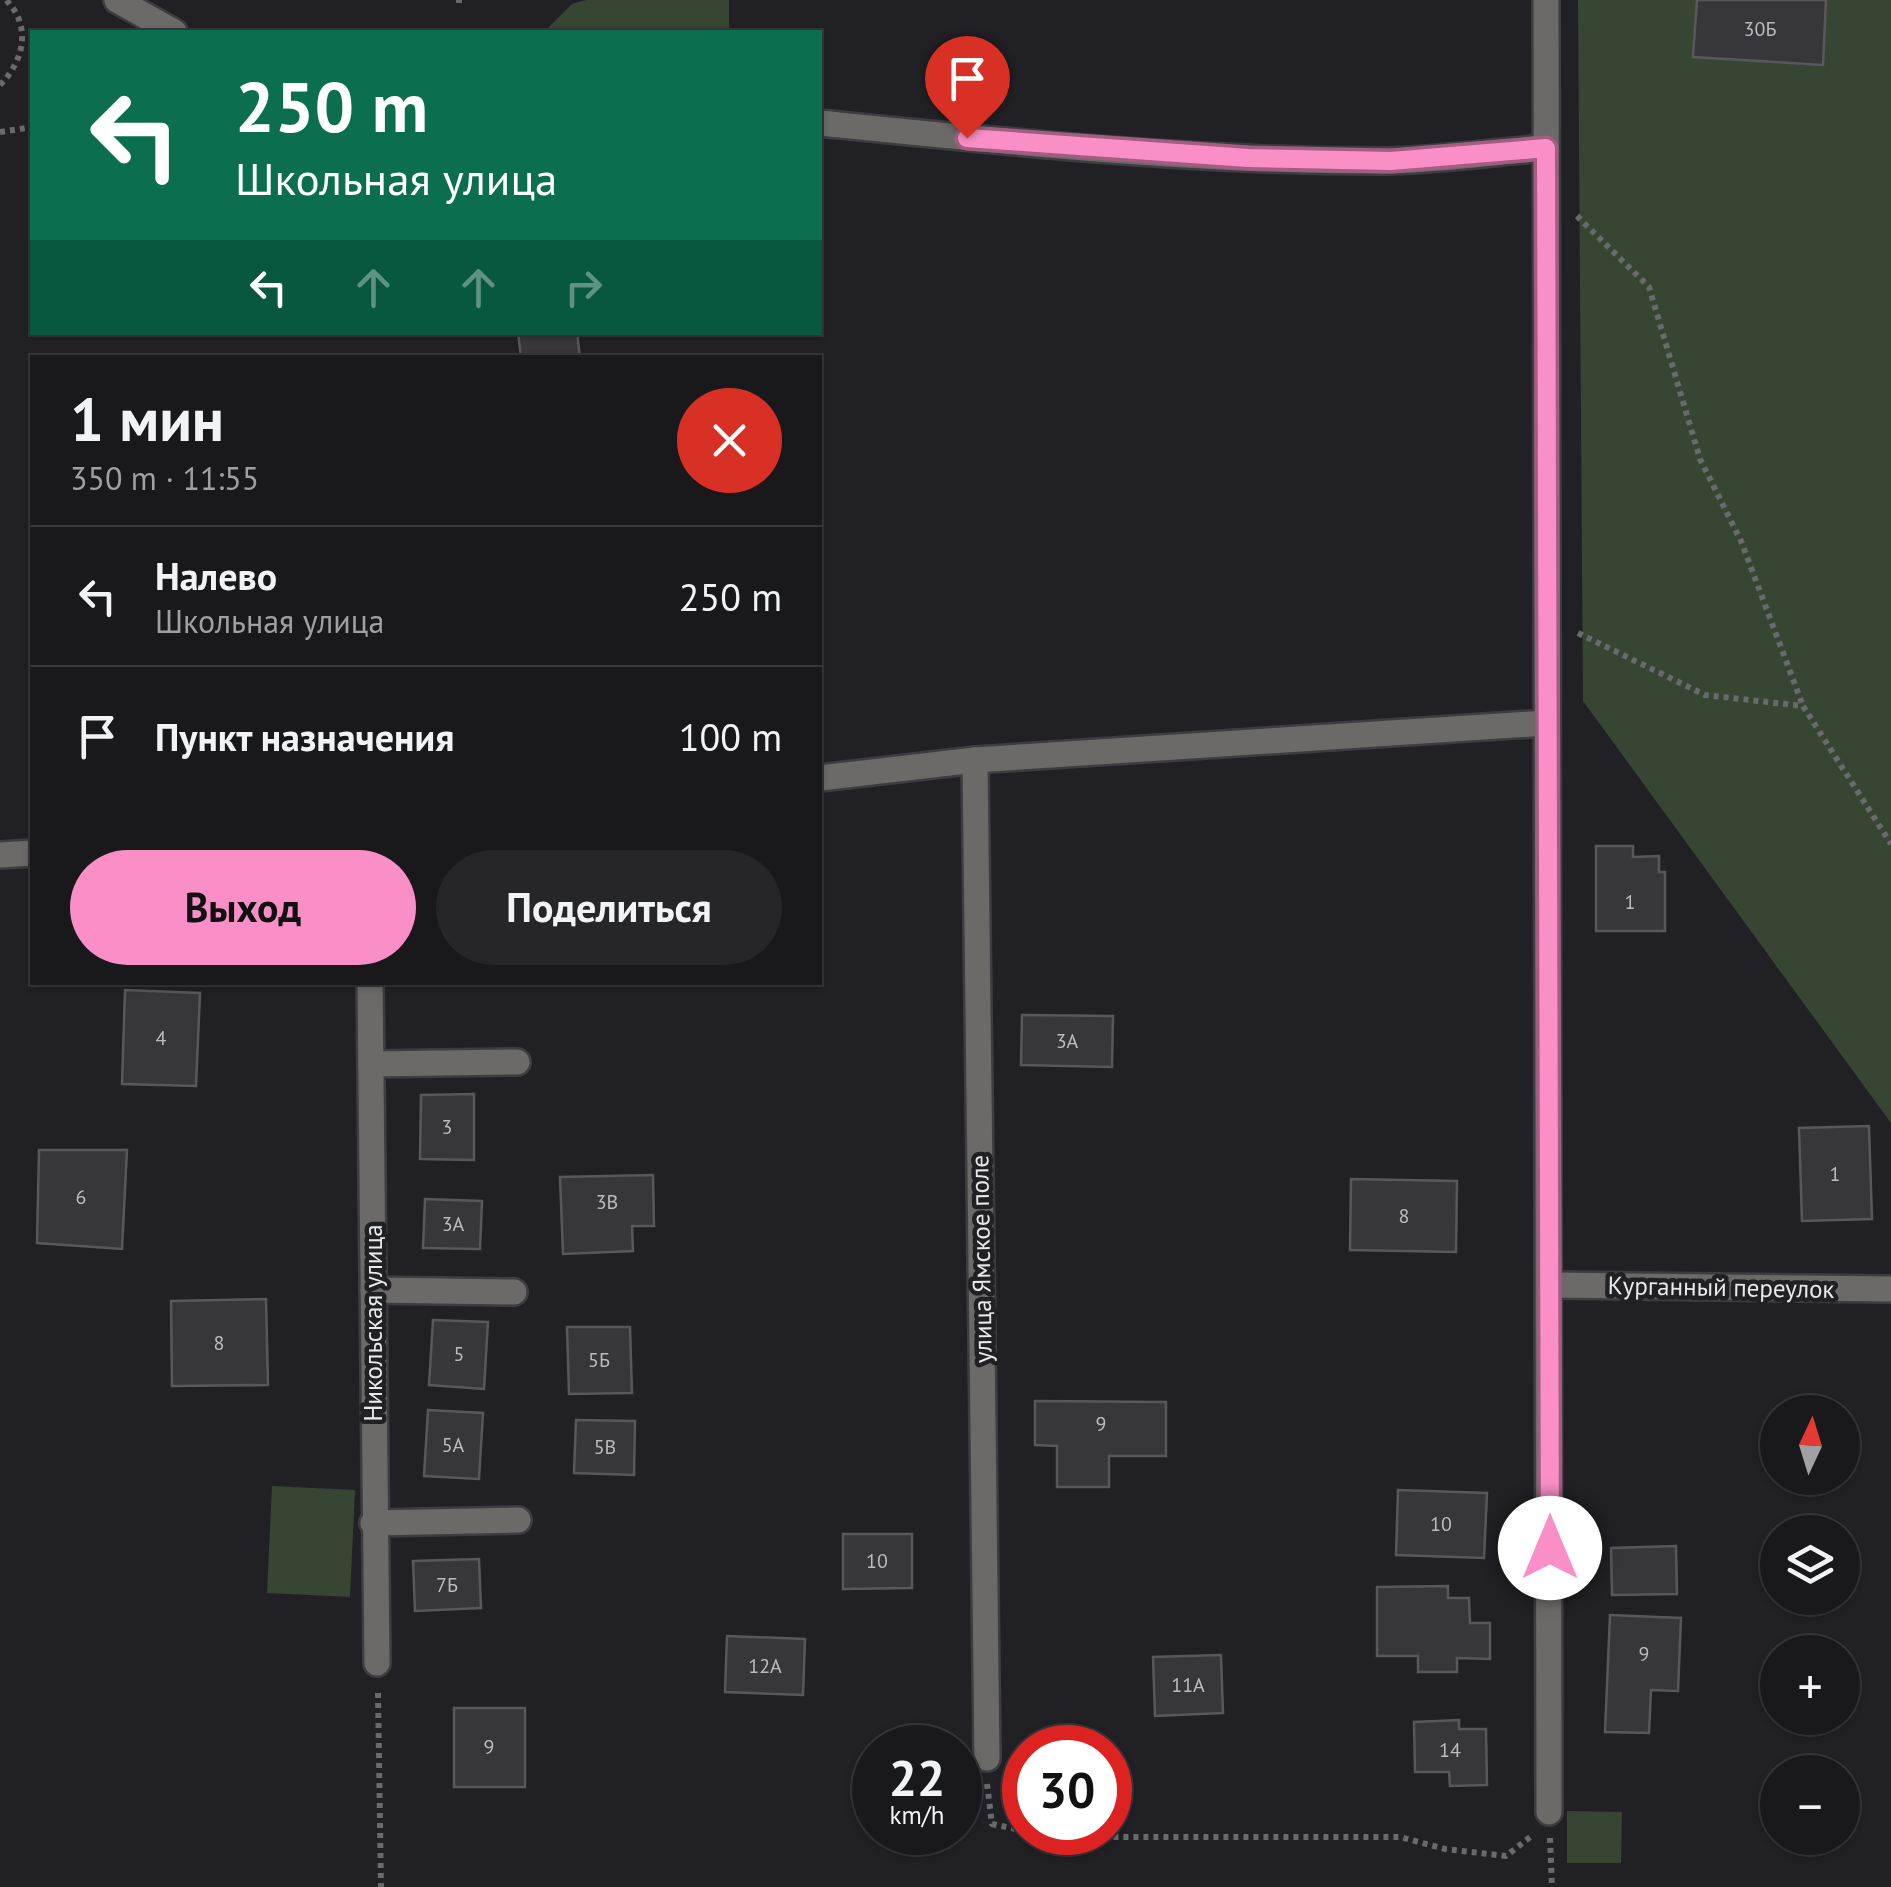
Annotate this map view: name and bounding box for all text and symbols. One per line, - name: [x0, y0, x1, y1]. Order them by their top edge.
- house number: 30Б: [1744, 16, 1776, 42]
- pin: [925, 36, 1010, 139]
- icon: arrive: [940, 51, 995, 106]
- text: 250 m: [235, 61, 428, 151]
- icon: left: [70, 70, 200, 200]
- text: Школьная улица: [235, 149, 557, 207]
- icon: left: [241, 260, 296, 315]
- icon: ahead: [346, 260, 401, 315]
- icon: ahead: [451, 260, 506, 315]
- icon: right: [556, 260, 611, 315]
- text: 1 мин: [70, 380, 224, 458]
- button: close: [677, 388, 782, 493]
- text: 350 m · 11:55: [70, 457, 259, 499]
- text: Налево: [155, 551, 277, 600]
- icon: left: [70, 569, 125, 624]
- text: 250 m: [679, 572, 782, 621]
- text: Школьная улица: [155, 600, 384, 642]
- icon: arrive: [70, 709, 125, 764]
- text: Пункт назначения: [155, 712, 454, 761]
- text: 100 m: [679, 712, 782, 761]
- button: Выход: [70, 850, 416, 965]
- button: Поделиться: [436, 850, 782, 965]
- house number: 1: [1625, 889, 1635, 915]
- house number: 4: [156, 1025, 167, 1051]
- house number: 3А: [1056, 1028, 1079, 1054]
- house number: 3: [442, 1114, 452, 1140]
- street label: улица Ямское поле: [963, 1155, 999, 1363]
- house number: 1: [1830, 1161, 1840, 1187]
- house number: 6: [76, 1184, 86, 1210]
- house number: 3В: [596, 1189, 618, 1215]
- house number: 8: [1399, 1203, 1409, 1229]
- house number: 3А: [442, 1211, 465, 1237]
- street label: Никольская улица: [357, 1224, 389, 1422]
- street label: Курганный переулок: [1607, 1269, 1835, 1305]
- house number: 8: [214, 1330, 224, 1356]
- house number: 5: [454, 1341, 464, 1367]
- house number: 5Б: [588, 1347, 610, 1373]
- north arrow: [1760, 1395, 1860, 1495]
- map controls: [1760, 1395, 1860, 1855]
- house number: 9: [1096, 1411, 1106, 1437]
- house number: 5А: [442, 1432, 465, 1458]
- house number: 5В: [594, 1434, 616, 1460]
- position arrow: [1498, 1496, 1602, 1600]
- house number: 10: [1430, 1511, 1452, 1537]
- button: layers: [1760, 1515, 1860, 1615]
- house number: 10: [866, 1548, 888, 1574]
- house number: 7Б: [436, 1572, 458, 1598]
- button: +: [1760, 1635, 1860, 1735]
- house number: 9: [1639, 1641, 1649, 1667]
- house number: 12А: [748, 1653, 782, 1679]
- house number: 11А: [1171, 1672, 1205, 1698]
- speed limit sign: 30: [1002, 1725, 1132, 1855]
- house number: 9: [484, 1734, 494, 1760]
- house number: 14: [1439, 1737, 1461, 1763]
- text: 22: [889, 1745, 945, 1810]
- button: −: [1760, 1755, 1860, 1855]
- text: km/h: [890, 1799, 944, 1831]

